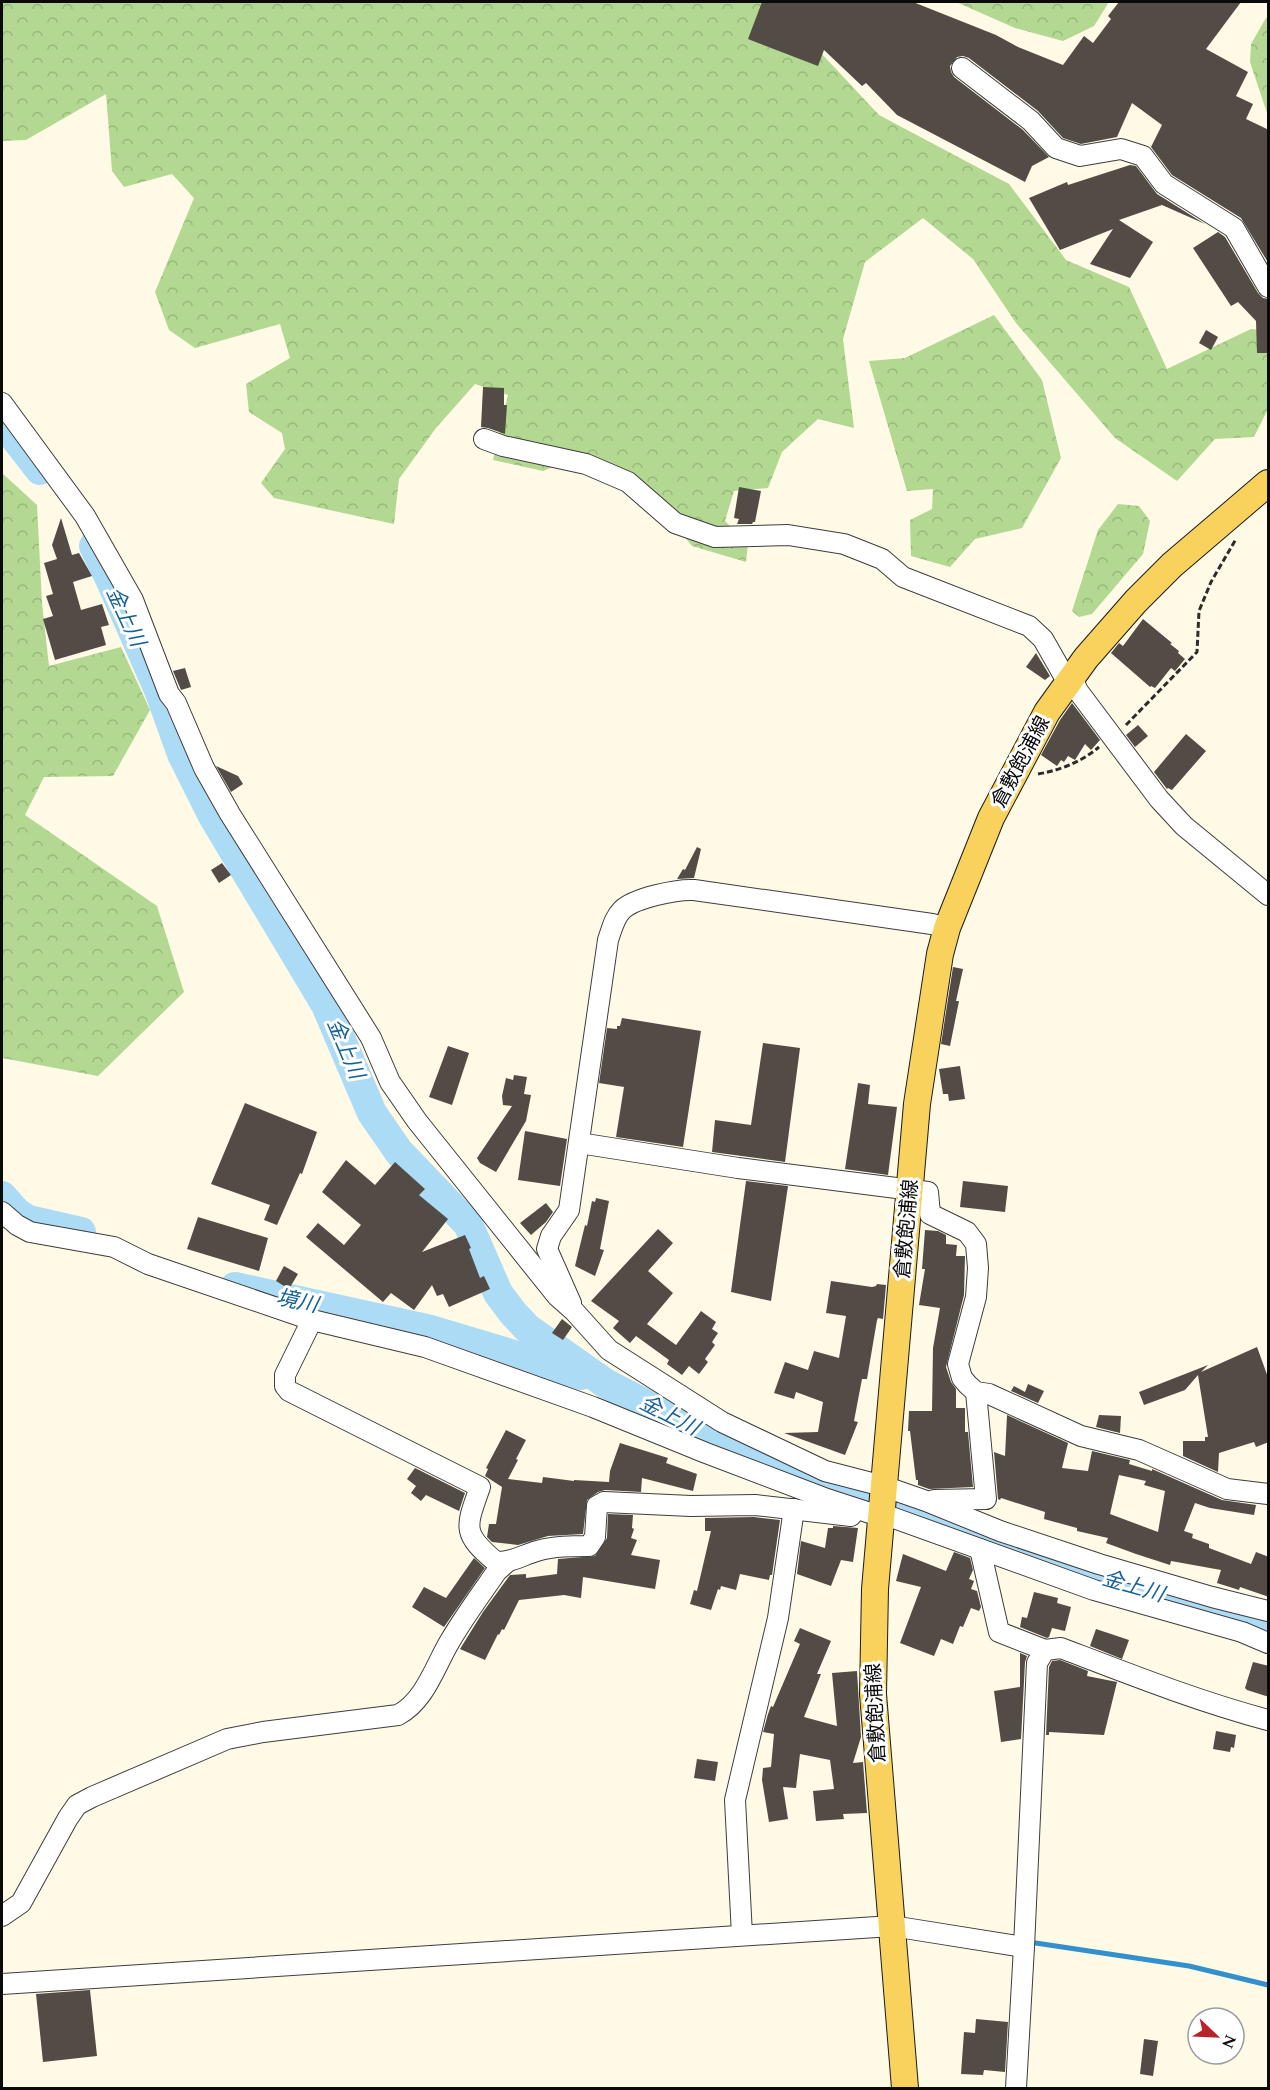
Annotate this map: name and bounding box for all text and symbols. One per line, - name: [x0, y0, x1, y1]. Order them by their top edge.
- water label: 金上川: [97, 582, 154, 654]
- street label: 倉敷飽浦線: [984, 711, 1058, 813]
- water label: 金上川: [318, 1014, 373, 1086]
- street label: 倉敷飽浦線: [888, 1178, 926, 1280]
- water label: 境川: [273, 1282, 323, 1322]
- water label: 金上川: [634, 1387, 706, 1445]
- water label: 金上川: [1098, 1563, 1170, 1612]
- street label: 倉敷飽浦線: [858, 1662, 894, 1764]
- north arrow: [1186, 2006, 1246, 2066]
- text: N: [1215, 2031, 1242, 2052]

